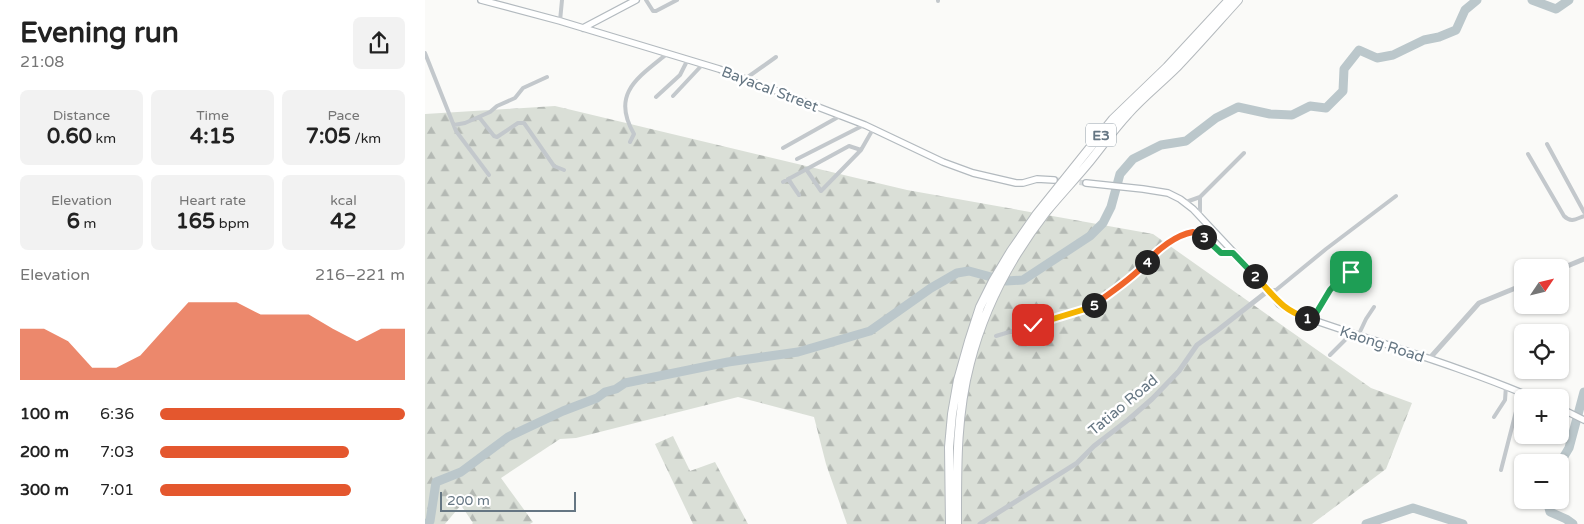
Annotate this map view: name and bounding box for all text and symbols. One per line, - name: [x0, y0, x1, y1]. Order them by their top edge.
- text: Evening run: [20, 16, 179, 50]
- button: share: [353, 17, 405, 69]
- text: 21:08: [20, 52, 64, 72]
- street label: Bayacal Street: [719, 62, 821, 116]
- text: Distance: [53, 107, 110, 124]
- text: Time: [196, 107, 229, 124]
- text: Pace: [327, 107, 360, 124]
- text: 0.60: [47, 124, 92, 149]
- text: 4:15: [190, 124, 235, 149]
- text: 7:05: [306, 124, 351, 149]
- road number: E3: [1086, 124, 1116, 146]
- text: km: [92, 130, 116, 147]
- text: /km: [351, 130, 381, 147]
- text: Elevation: [51, 192, 112, 209]
- text: Heart rate: [179, 192, 246, 209]
- text: kcal: [330, 192, 357, 209]
- text: 6: [67, 209, 80, 234]
- text: 165: [176, 209, 215, 234]
- text: 42: [330, 209, 357, 234]
- text: m: [80, 215, 96, 232]
- text: bpm: [215, 215, 249, 232]
- pin: 3: [1191, 224, 1217, 250]
- text: 3: [1200, 229, 1209, 246]
- pin: 4: [1135, 250, 1159, 274]
- pin: [1330, 251, 1372, 293]
- text: 4: [1143, 254, 1152, 271]
- icon: arrive: [1337, 258, 1365, 286]
- north arrow: [1514, 259, 1569, 314]
- map controls: [1514, 259, 1569, 509]
- pin: 2: [1243, 264, 1267, 288]
- text: Elevation: [20, 265, 90, 285]
- text: 216–221 m: [315, 265, 405, 285]
- text: 2: [1251, 268, 1260, 285]
- pin: 5: [1081, 292, 1107, 318]
- text: 5: [1090, 297, 1099, 314]
- pin: [1012, 304, 1054, 346]
- pin: 1: [1295, 306, 1319, 330]
- text: 1: [1303, 310, 1312, 327]
- icon: check: [1019, 311, 1047, 339]
- street label: Kaong Road: [1337, 322, 1427, 366]
- button: locate: [1514, 324, 1569, 379]
- street label: Tatiao Road: [1085, 371, 1161, 439]
- button: +: [1514, 389, 1569, 444]
- text: 100 m: [20, 404, 69, 424]
- text: 6:36: [100, 404, 134, 424]
- text: 200 m: [20, 442, 69, 462]
- text: 7:03: [100, 442, 134, 462]
- button: −: [1514, 454, 1569, 509]
- text: 300 m: [20, 480, 69, 500]
- text: 7:01: [100, 480, 134, 500]
- scale bar: [440, 489, 576, 512]
- text: 200 m: [447, 492, 490, 509]

